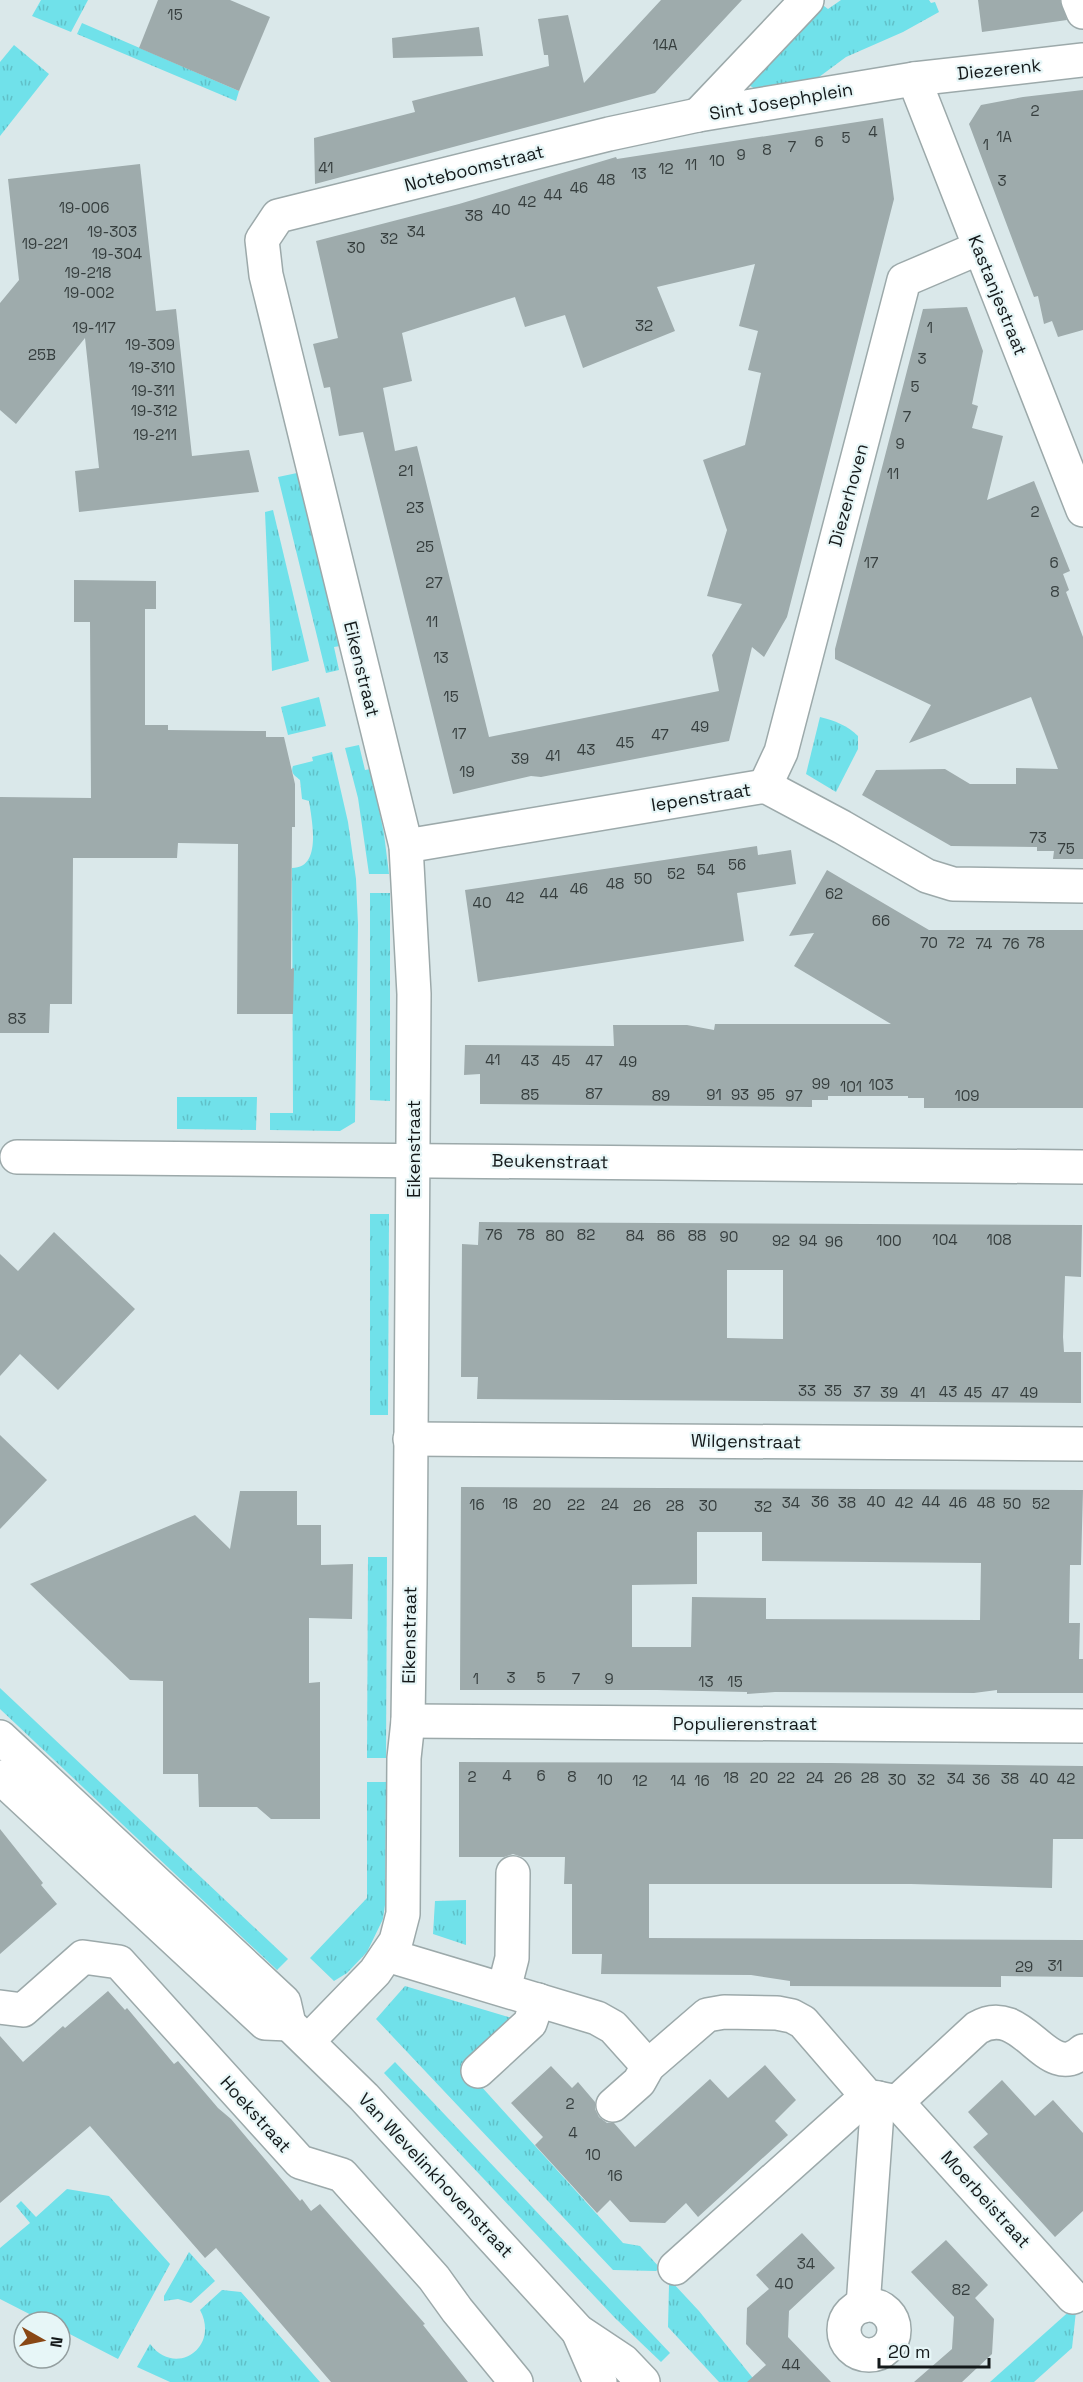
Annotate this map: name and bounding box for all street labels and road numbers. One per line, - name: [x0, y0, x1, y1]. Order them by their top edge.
- street label: Diezerenk: [956, 53, 1042, 85]
- street label: Sint Josephplein: [707, 77, 855, 125]
- street label: Noteboomstraat: [402, 140, 546, 196]
- street label: Kastanjestraat: [963, 231, 1033, 359]
- street label: Diezerhoven: [823, 441, 873, 549]
- street label: Eikenstraat: [339, 619, 385, 719]
- street label: Iepenstraat: [649, 778, 753, 816]
- street label: Eikenstraat: [402, 1100, 425, 1198]
- street label: Beukenstraat: [491, 1148, 609, 1174]
- street label: Wilgenstraat: [691, 1429, 801, 1453]
- street label: Eikenstraat: [397, 1586, 421, 1684]
- street label: Populierenstraat: [673, 1712, 817, 1735]
- street label: Hoekstraat: [216, 2071, 296, 2157]
- street label: Van Wevelinkhovenstraat: [354, 2088, 518, 2262]
- street label: Moerbeistraat: [936, 2146, 1036, 2252]

